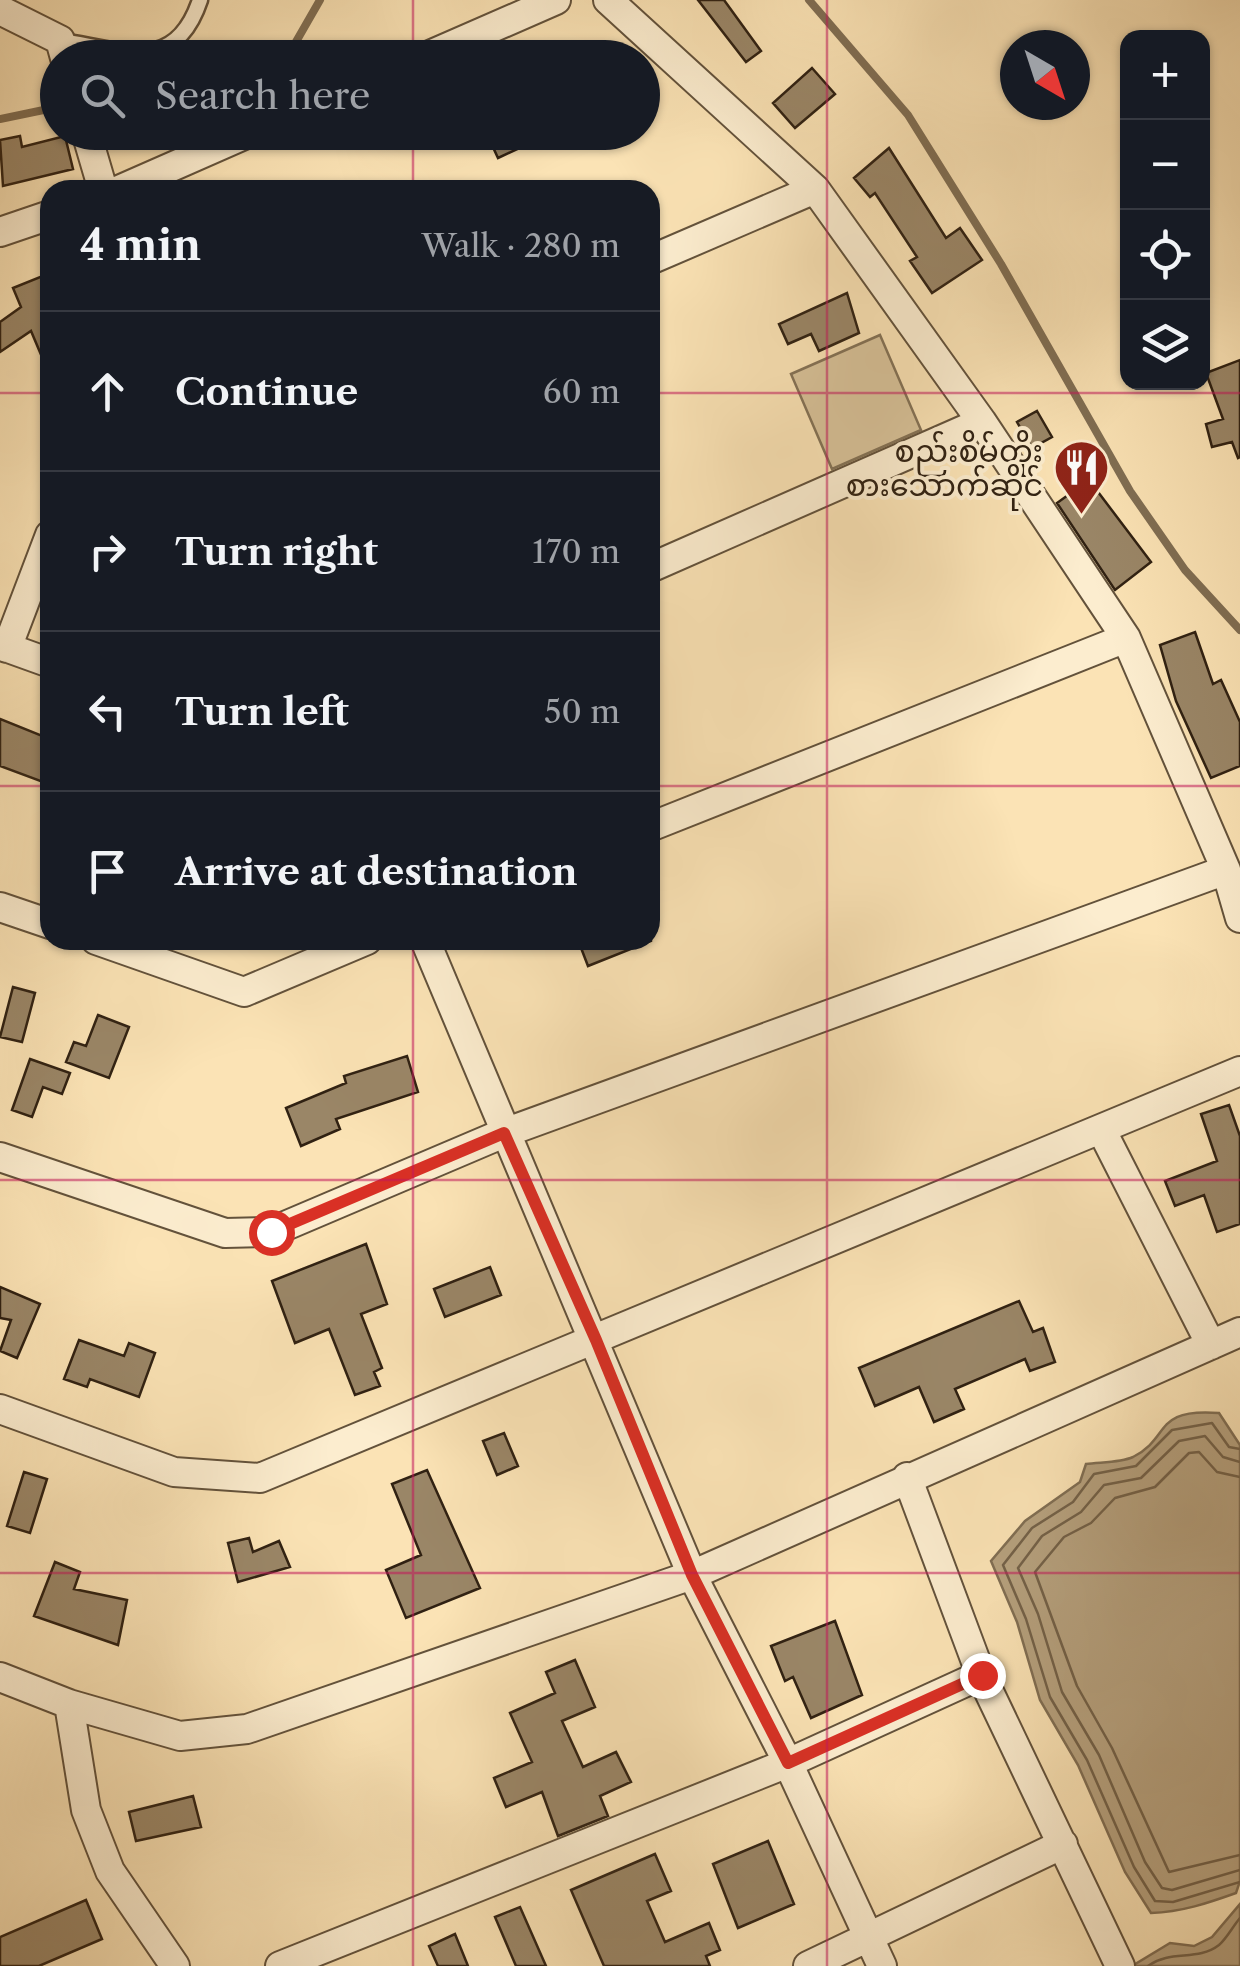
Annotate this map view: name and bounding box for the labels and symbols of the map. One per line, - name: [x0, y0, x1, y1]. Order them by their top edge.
- north arrow: [1000, 30, 1090, 120]
- place label: စည်းစိမ်တိုး စားသောက်ဆိုင်: [846, 430, 1043, 511]
- restaurant icon: စည်းစိမ်တိုး စားသောက်ဆိုင်: [1052, 438, 1112, 517]
- route start: [249, 1210, 295, 1256]
- route end: [960, 1653, 1006, 1699]

